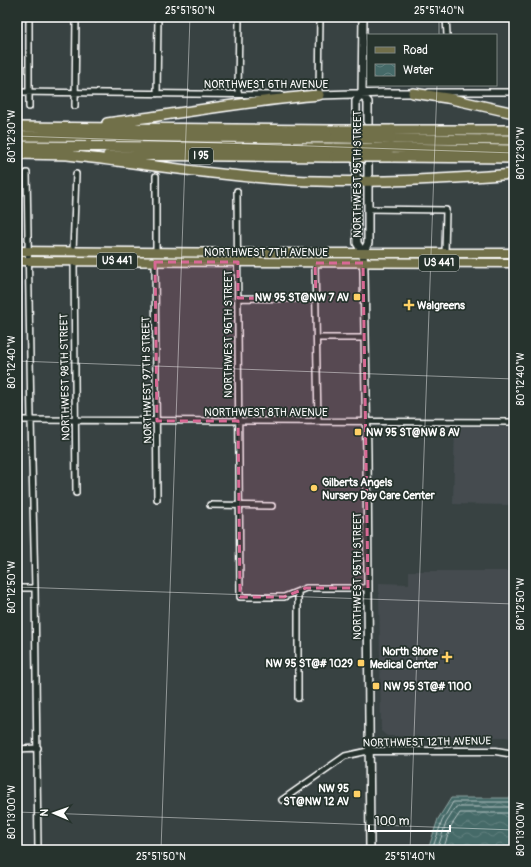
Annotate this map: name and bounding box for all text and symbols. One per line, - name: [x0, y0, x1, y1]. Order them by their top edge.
- text: 25°51'50"N: [165, 5, 215, 17]
- text: 25°51'40"N: [414, 5, 464, 17]
- legend: [367, 34, 497, 86]
- text: Road: [403, 43, 428, 58]
- text: Water: [403, 63, 434, 78]
- street label: NORTHWEST 6TH AVENUE: [204, 78, 328, 91]
- text: 80°12'30"W: [6, 109, 18, 162]
- street label: NORTHWEST 95TH STREET: [351, 110, 364, 238]
- text: 80°12'30"W: [515, 126, 527, 179]
- road number: I 95: [189, 148, 213, 164]
- street label: NORTHWEST 7TH AVENUE: [204, 246, 328, 259]
- road number: US 441: [97, 253, 137, 269]
- road number: US 441: [419, 255, 459, 271]
- street label: NORTHWEST 96TH STREET: [222, 270, 235, 398]
- place label: NW 95 ST@NW 7 AV: [255, 291, 349, 304]
- marker: NW 95 ST@NW 7 AV: [352, 292, 362, 302]
- place label: Walgreens: [417, 299, 465, 312]
- marker: Walgreens: [404, 300, 414, 310]
- street label: NORTHWEST 98TH STREET: [57, 313, 73, 441]
- street label: NORTHWEST 97TH STREET: [139, 316, 155, 444]
- text: 80°12'40"W: [6, 335, 18, 388]
- text: 80°12'40"W: [515, 352, 527, 405]
- street label: NORTHWEST 8TH AVENUE: [204, 406, 328, 419]
- place label: NW 95 ST@NW 8 AV: [366, 426, 460, 439]
- marker: NW 95 ST@NW 8 AV: [353, 427, 363, 437]
- place label: Gilberts Angels Nursery Day Care Center: [322, 476, 436, 502]
- marker: Gilberts Angels Nursery Day Care Center: [309, 483, 319, 493]
- street label: NORTHWEST 95TH STREET: [351, 512, 364, 640]
- text: 80°12'50"W: [6, 560, 18, 613]
- text: 80°12'50"W: [515, 577, 527, 630]
- place label: North Shore Medical Center: [370, 645, 439, 671]
- marker: North Shore Medical Center: [441, 651, 453, 663]
- place label: NW 95 ST@# 1029: [266, 657, 353, 670]
- marker: NW 95 ST@# 1029: [356, 658, 366, 668]
- place label: NW 95 ST@# 1100: [384, 680, 472, 693]
- marker: NW 95 ST@# 1100: [371, 681, 381, 691]
- street label: NORTHWEST 12TH AVENUE: [363, 734, 492, 750]
- place label: NW 95 ST@NW 12 AV: [283, 782, 349, 808]
- text: 80°13'00"W: [6, 785, 18, 839]
- marker: NW 95 ST@NW 12 AV: [352, 789, 362, 799]
- north arrow: [34, 793, 74, 833]
- text: 80°13'00"W: [515, 802, 527, 856]
- scale bar: [369, 807, 450, 833]
- text: N: [38, 808, 51, 817]
- text: 100 m: [375, 814, 410, 829]
- text: 25°51'50"N: [136, 851, 186, 863]
- text: 25°51'40"N: [385, 851, 435, 863]

